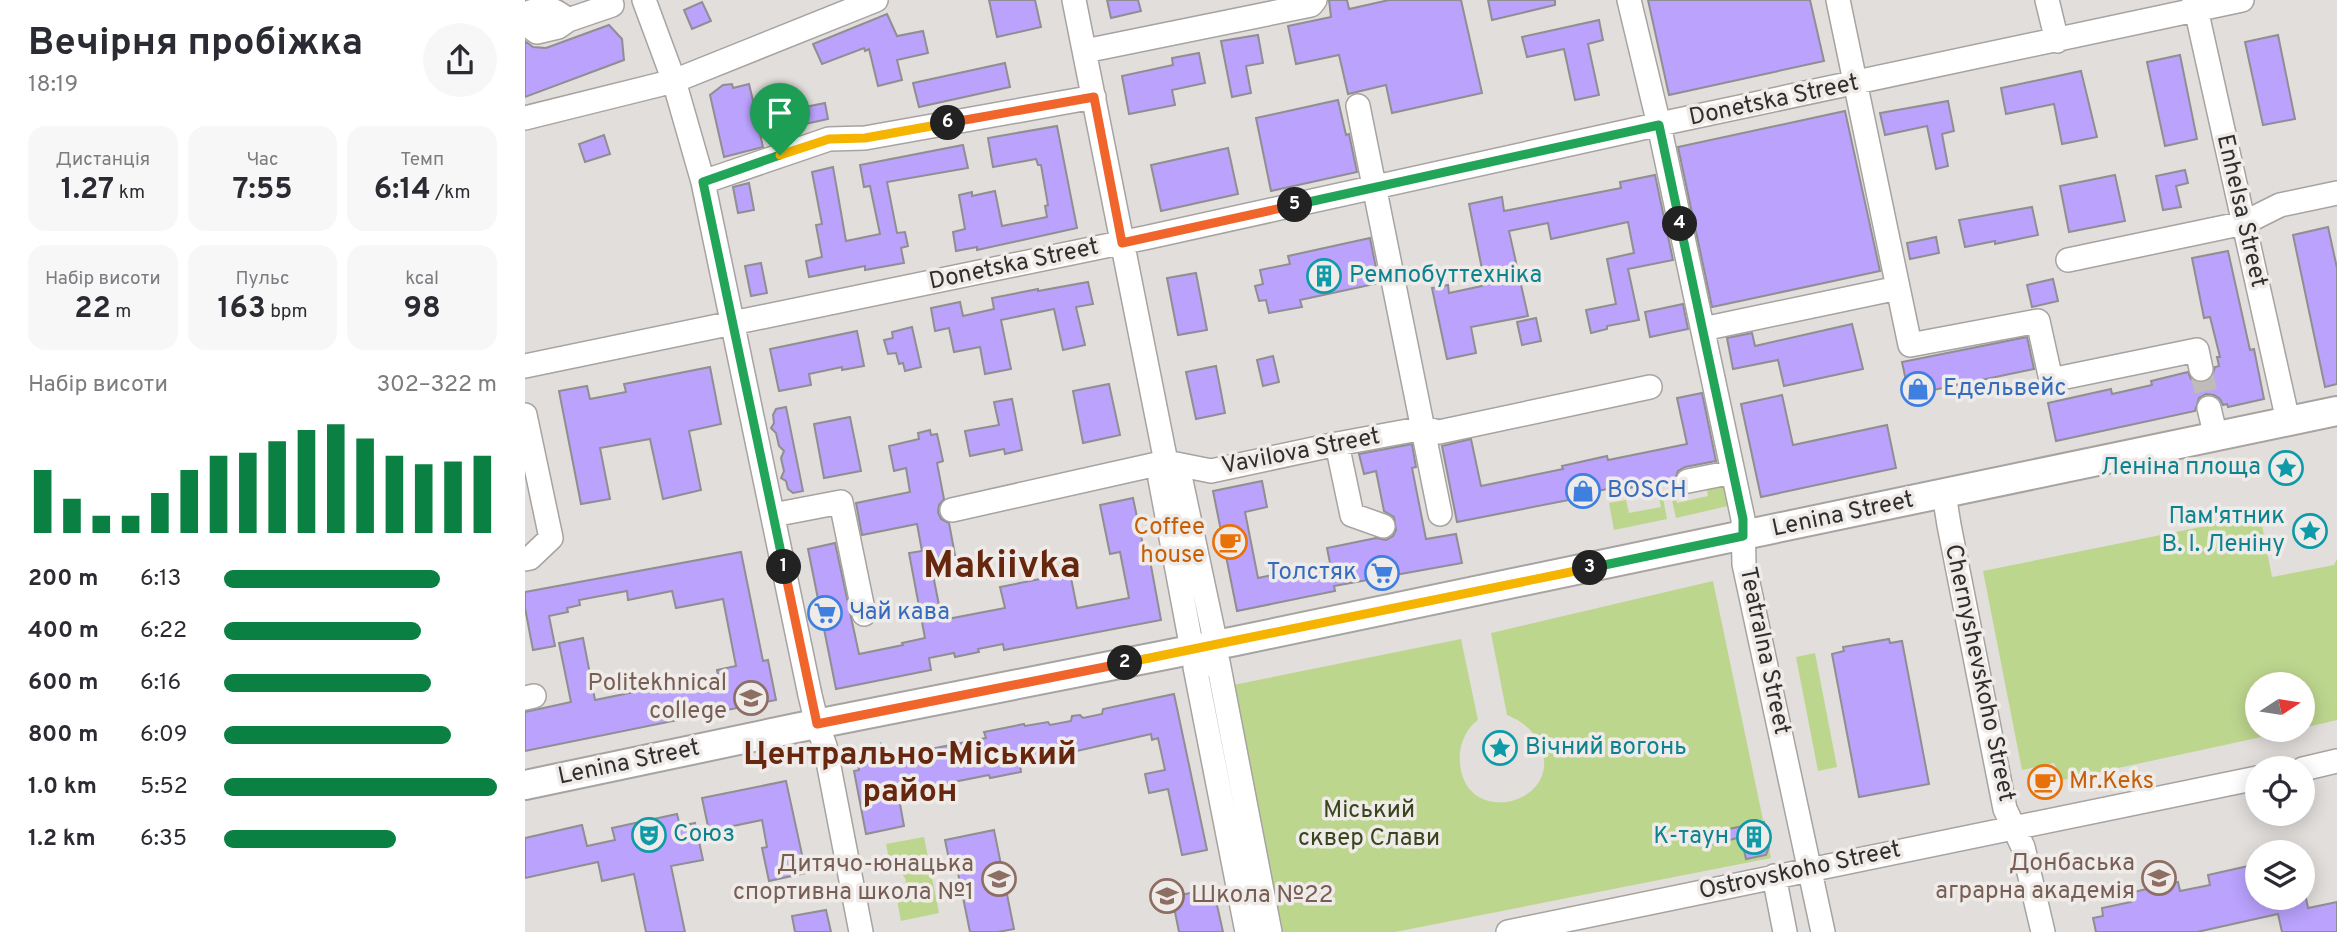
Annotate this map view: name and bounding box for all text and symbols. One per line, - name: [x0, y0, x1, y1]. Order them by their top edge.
- text: Вечірня пробіжка: [28, 20, 363, 69]
- button: share: [423, 23, 497, 97]
- street label: Donetska Street: [1686, 68, 1862, 134]
- text: 18:19: [28, 71, 78, 100]
- pin: [750, 83, 810, 155]
- icon: arrive: [761, 94, 799, 132]
- pin: 6: [931, 106, 965, 140]
- text: 6: [942, 110, 953, 134]
- street label: Enhelsa Street: [2209, 132, 2273, 290]
- text: Дистанція: [56, 148, 150, 172]
- text: Час: [246, 148, 279, 172]
- text: Темп: [400, 148, 444, 172]
- text: 1.27: [61, 172, 114, 209]
- text: 7:55: [232, 172, 293, 209]
- text: 6:14: [374, 172, 431, 209]
- text: km: [114, 181, 145, 205]
- text: /km: [431, 181, 471, 205]
- pin: 5: [1277, 188, 1313, 222]
- text: 5: [1289, 192, 1300, 216]
- pin: 4: [1663, 206, 1697, 242]
- text: 4: [1673, 211, 1686, 235]
- street label: Donetska Street: [926, 232, 1102, 298]
- building icon: Ремпобуттехніка: [1305, 257, 1343, 295]
- place label: Ремпобуттехніка: [1349, 261, 1542, 291]
- text: Набір висоти: [45, 267, 161, 291]
- text: Пульс: [235, 267, 290, 291]
- text: kcal: [405, 267, 439, 291]
- text: 22: [74, 291, 111, 328]
- text: 163: [217, 291, 266, 328]
- text: 98: [404, 291, 441, 328]
- text: m: [111, 300, 131, 324]
- text: bpm: [266, 300, 308, 324]
- shop icon: Едельвейс: [1899, 370, 1937, 408]
- text: Набір висоти: [28, 371, 168, 400]
- text: 302–322 m: [376, 371, 497, 400]
- place label: Едельвейс: [1943, 374, 2066, 404]
- street label: Vavilova Street: [1219, 422, 1383, 482]
- place icon: Леніна площа: [2267, 449, 2305, 487]
- place label: Леніна площа: [2101, 453, 2261, 483]
- shop icon: BOSCH: [1564, 472, 1602, 510]
- place label: BOSCH: [1607, 476, 1687, 506]
- street label: Lenina Street: [1769, 485, 1917, 545]
- place label: Пам'ятник В. І. Леніну: [2162, 502, 2285, 560]
- place icon: Пам'ятник В. І. Леніну: [2291, 512, 2329, 550]
- place label: Coffee house: [1134, 513, 1205, 571]
- cafe icon: Coffee house: [1211, 523, 1249, 561]
- street label: Chernyshevskoho Street: [1937, 542, 2021, 804]
- district label: Makiivka: [923, 543, 1081, 592]
- pin: 1: [767, 550, 801, 584]
- pin: 3: [1573, 550, 1607, 586]
- text: 1: [780, 554, 787, 578]
- supermarket icon: Толстяк: [1363, 554, 1401, 592]
- text: 3: [1584, 555, 1595, 579]
- place label: Толстяк: [1267, 558, 1357, 588]
- street label: Teatralna Street: [1732, 564, 1796, 738]
- text: 200 m: [28, 565, 98, 594]
- text: 6:13: [140, 565, 181, 594]
- supermarket icon: Чай кава: [806, 594, 844, 632]
- place label: Чай кава: [849, 598, 950, 628]
- text: 400 m: [28, 617, 99, 646]
- text: 6:22: [140, 617, 187, 646]
- pin: 2: [1107, 646, 1143, 680]
- text: 2: [1119, 650, 1130, 674]
- text: 600 m: [28, 669, 98, 698]
- text: 6:16: [140, 669, 181, 698]
- place label: Politekhnical college: [587, 669, 727, 727]
- north arrow: [2245, 672, 2315, 742]
- map controls: [2245, 672, 2315, 910]
- school or university icon: Politekhnical college: [732, 679, 770, 717]
- text: 800 m: [28, 721, 98, 750]
- text: 6:09: [140, 721, 187, 750]
- place icon: Вічний вогонь: [1481, 729, 1519, 767]
- street label: Lenina Street: [555, 733, 703, 793]
- place label: Вічний вогонь: [1525, 733, 1687, 763]
- district label: Центрально-Міський район: [743, 736, 1077, 813]
- button: locate: [2245, 756, 2315, 826]
- cafe icon: Mr.Keks: [2026, 763, 2064, 801]
- place label: Mr.Keks: [2069, 767, 2154, 797]
- text: 1.0 km: [28, 773, 97, 802]
- text: 5:52: [140, 773, 188, 802]
- park label: Міський сквер Слави: [1298, 796, 1440, 854]
- theatre icon: Союз: [630, 816, 668, 854]
- building icon: K-таун: [1735, 818, 1773, 856]
- place label: Союз: [673, 820, 735, 850]
- place label: K-таун: [1653, 822, 1729, 852]
- text: 1.2 km: [28, 825, 96, 854]
- text: 6:35: [140, 825, 187, 854]
- street label: Ostrovskoho Street: [1696, 835, 1904, 907]
- button: layers: [2245, 840, 2315, 910]
- place label: Донбаська аграрна академія: [1935, 849, 2135, 907]
- place label: Дитячо-юнацька спортивна школа №1: [733, 850, 974, 908]
- school or university icon: Донбаська аграрна академія: [2140, 859, 2178, 897]
- school or university icon: Дитячо-юнацька спортивна школа №1: [980, 860, 1018, 898]
- school or university icon: Школа №22: [1148, 877, 1186, 915]
- place label: Школа №22: [1191, 881, 1334, 911]

